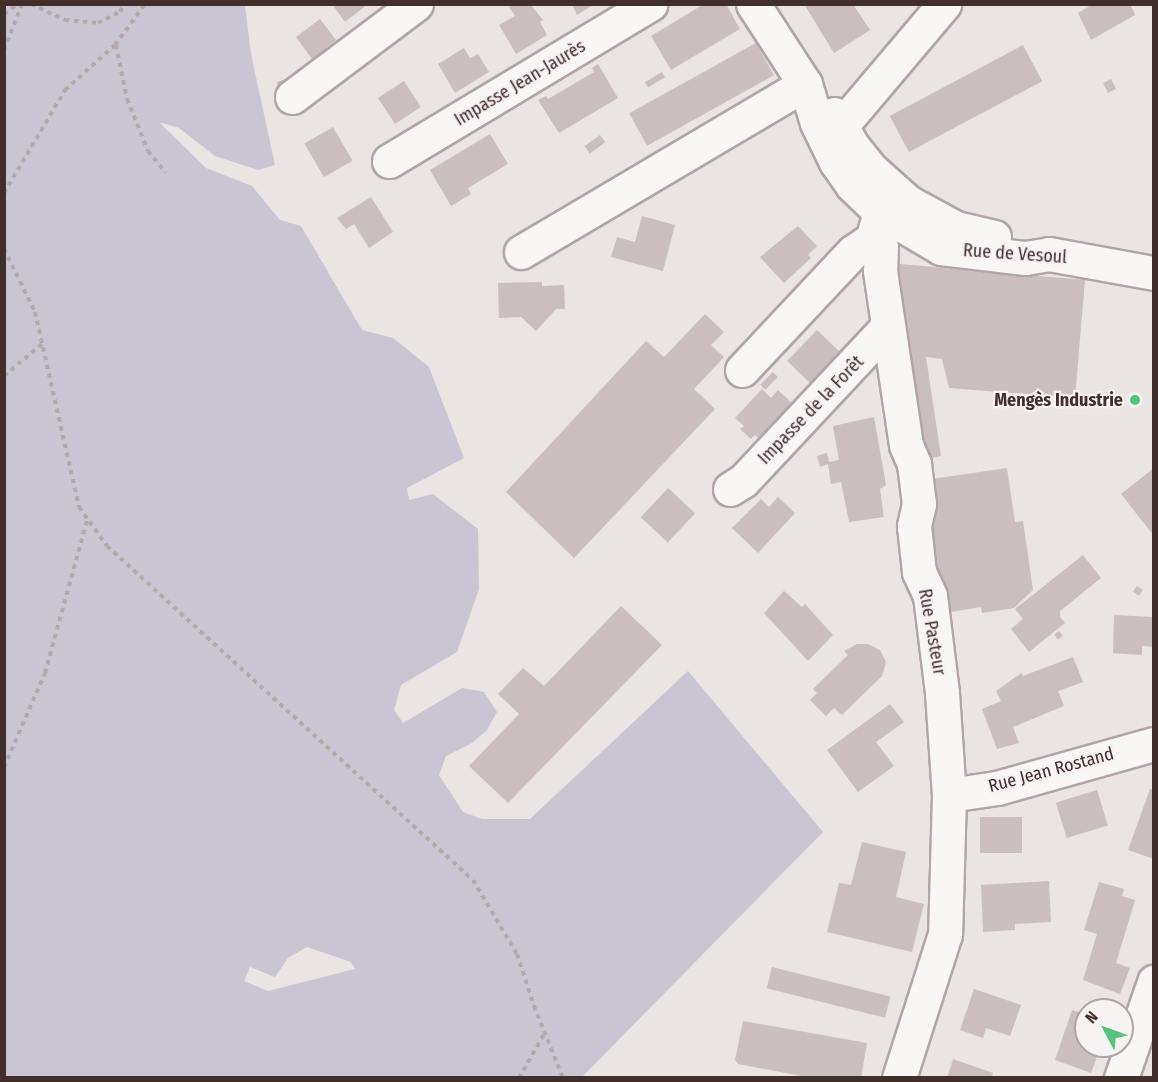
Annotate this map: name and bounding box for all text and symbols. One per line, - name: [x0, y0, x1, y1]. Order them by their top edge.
- street label: Impasse Jean-Jaurès: [451, 35, 589, 131]
- street label: Rue de Vesoul: [962, 240, 1068, 268]
- street label: Impasse de la Forêt: [754, 351, 868, 469]
- place label: Mengès Industrie: [994, 389, 1123, 411]
- marker: Mengès Industrie: [1128, 393, 1142, 407]
- street label: Rue Pasteur: [914, 587, 950, 677]
- street label: Rue Jean Rostand: [986, 743, 1116, 797]
- north arrow: [1074, 998, 1134, 1058]
- text: N: [1081, 1007, 1102, 1027]

